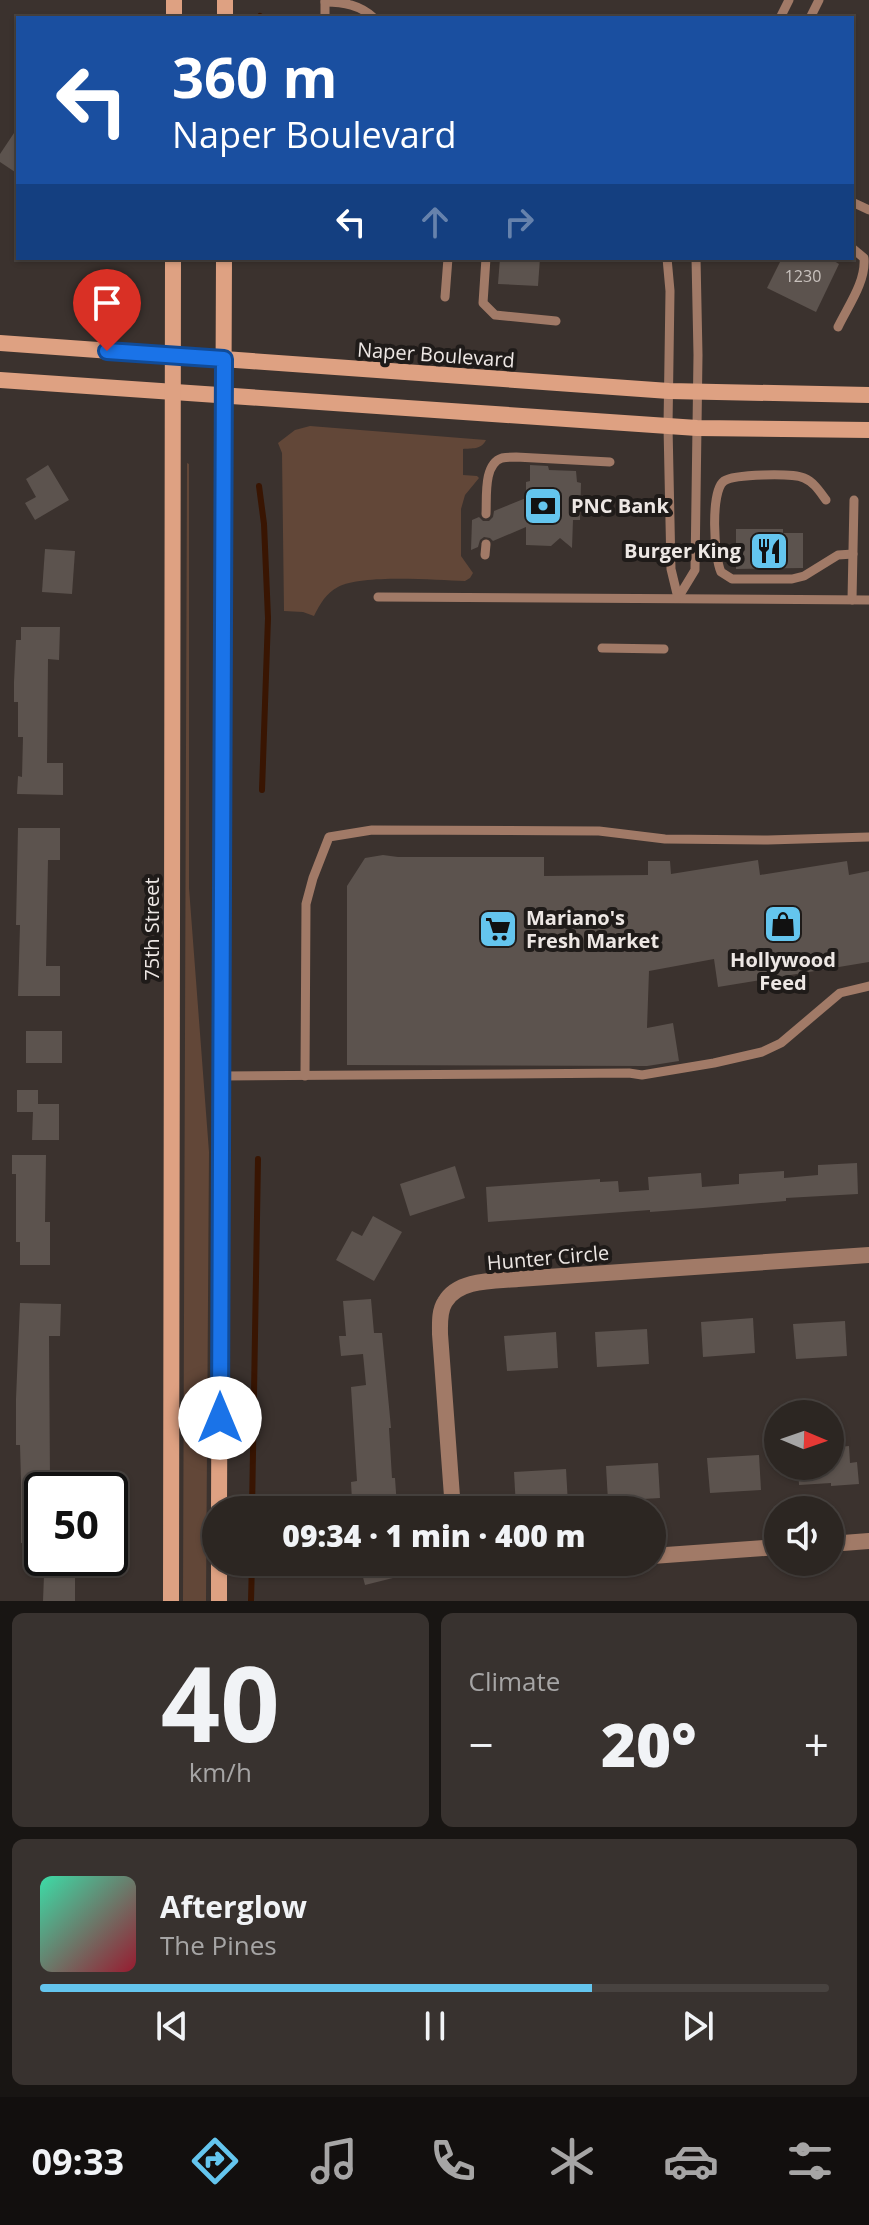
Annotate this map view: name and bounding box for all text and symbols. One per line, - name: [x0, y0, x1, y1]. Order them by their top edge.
- text: 360 m: [172, 38, 338, 114]
- icon: left: [40, 48, 144, 152]
- text: Naper Boulevard: [172, 110, 456, 159]
- icon: left: [329, 200, 373, 244]
- icon: ahead: [413, 200, 457, 244]
- icon: right: [497, 200, 541, 244]
- house number: 1230: [785, 265, 821, 287]
- pin: [73, 269, 141, 351]
- icon: arrive: [85, 281, 129, 325]
- street label: Naper Boulevard: [356, 336, 516, 373]
- bank icon: PNC Bank: [522, 485, 564, 527]
- place label: PNC Bank: [571, 492, 669, 519]
- restaurant icon: Burger King: [748, 530, 790, 572]
- place label: Burger King: [624, 537, 742, 564]
- street label: 75th Street: [138, 877, 165, 981]
- shop icon: Hollywood Feed: [762, 903, 804, 945]
- place label: Mariano's Fresh Market: [526, 904, 659, 954]
- supermarket icon: Mariano's Fresh Market: [477, 908, 519, 950]
- place label: Hollywood Feed: [730, 946, 836, 996]
- street label: Hunter Circle: [486, 1239, 610, 1276]
- position arrow: [178, 1376, 262, 1460]
- north arrow: [764, 1400, 844, 1480]
- map controls: [764, 1400, 844, 1576]
- speed limit sign: 50: [24, 1472, 128, 1576]
- button: sound: [764, 1496, 844, 1576]
- text: 09:34 · 1 min · 400 m: [282, 1515, 586, 1556]
- text: 40: [161, 1631, 280, 1772]
- text: Climate: [469, 1663, 560, 1699]
- text: 20°: [601, 1703, 697, 1785]
- text: −: [469, 1714, 494, 1774]
- text: +: [804, 1714, 829, 1774]
- text: km/h: [189, 1754, 252, 1790]
- text: Afterglow: [160, 1886, 307, 1927]
- text: The Pines: [160, 1927, 277, 1963]
- icon: previous: [150, 2004, 194, 2048]
- icon: pause: [413, 2004, 457, 2048]
- icon: next: [676, 2004, 720, 2048]
- icon: directions: [187, 2133, 243, 2189]
- icon: music: [306, 2133, 362, 2189]
- icon: phone: [425, 2133, 481, 2189]
- icon: climate: [544, 2133, 600, 2189]
- icon: car: [663, 2133, 719, 2189]
- icon: filters: [782, 2133, 838, 2189]
- text: 09:33: [31, 2137, 124, 2186]

